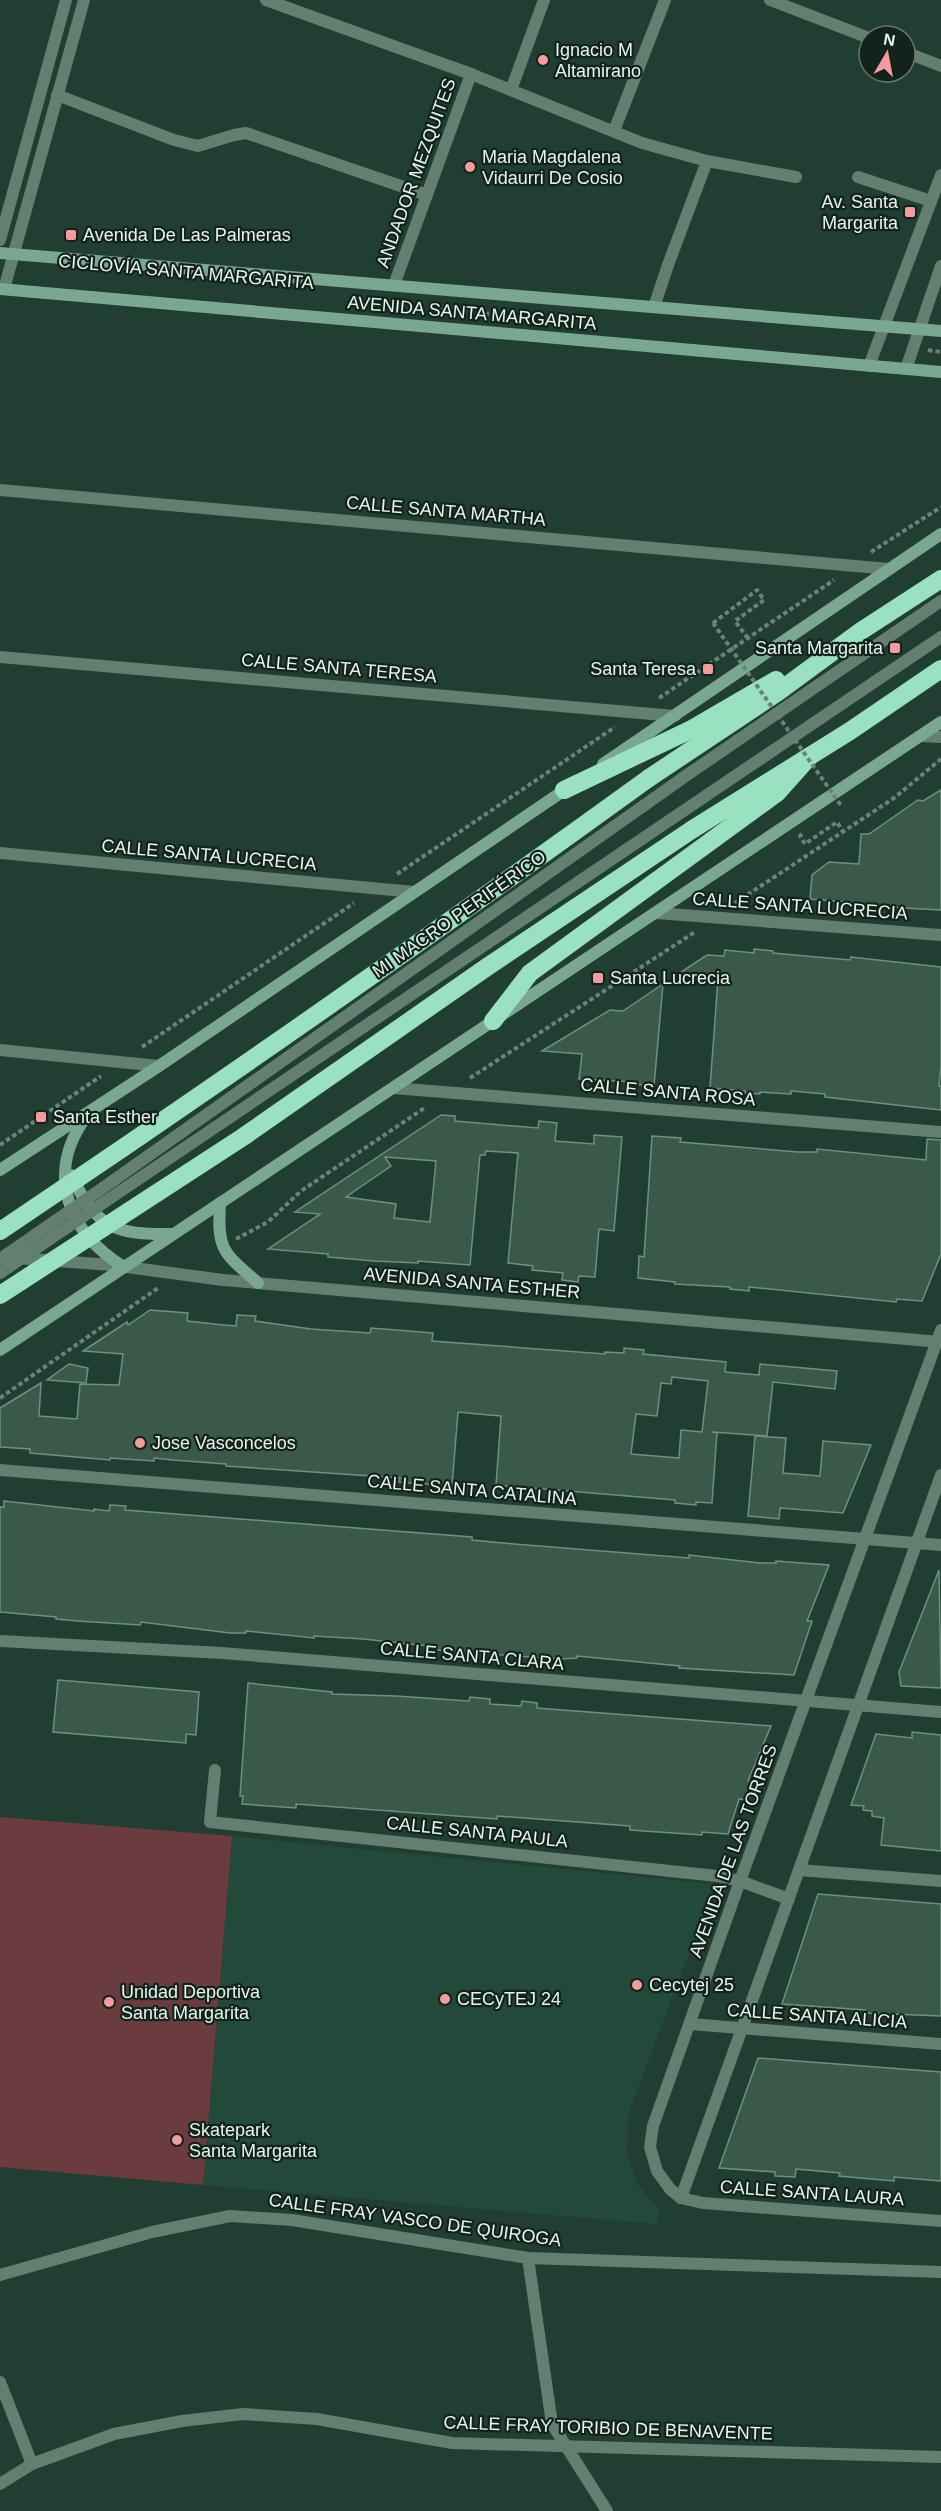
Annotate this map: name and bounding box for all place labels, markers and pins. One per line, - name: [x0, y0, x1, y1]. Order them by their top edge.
- place label: Ignacio M Altamirano: [555, 40, 641, 81]
- marker: Ignacio M Altamirano: [536, 53, 550, 67]
- place label: Maria Magdalena Vidaurri De Cosio: [482, 147, 623, 188]
- marker: Maria Magdalena Vidaurri De Cosio: [463, 160, 477, 174]
- place label: Av. Santa Margarita: [822, 192, 899, 233]
- marker: Av. Santa Margarita: [903, 205, 917, 219]
- place label: Avenida De Las Palmeras: [83, 225, 291, 245]
- marker: Avenida De Las Palmeras: [64, 228, 78, 242]
- place label: Santa Margarita: [755, 638, 884, 658]
- marker: Santa Margarita: [888, 641, 902, 655]
- place label: Santa Teresa: [590, 659, 697, 679]
- marker: Santa Teresa: [701, 662, 715, 676]
- place label: Santa Lucrecia: [610, 968, 731, 988]
- marker: Santa Lucrecia: [591, 971, 605, 985]
- place label: Santa Esther: [53, 1107, 157, 1127]
- marker: Santa Esther: [34, 1110, 48, 1124]
- place label: Jose Vasconcelos: [152, 1433, 296, 1453]
- marker: Jose Vasconcelos: [133, 1436, 147, 1450]
- place label: Cecytej 25: [649, 1975, 734, 1995]
- marker: Cecytej 25: [630, 1978, 644, 1992]
- place label: Unidad Deportiva Santa Margarita: [121, 1982, 261, 2023]
- place label: CECyTEJ 24: [457, 1989, 561, 2009]
- marker: CECyTEJ 24: [438, 1992, 452, 2006]
- marker: Unidad Deportiva Santa Margarita: [102, 1995, 116, 2009]
- place label: Skatepark Santa Margarita: [189, 2120, 318, 2161]
- marker: Skatepark Santa Margarita: [170, 2133, 184, 2147]

